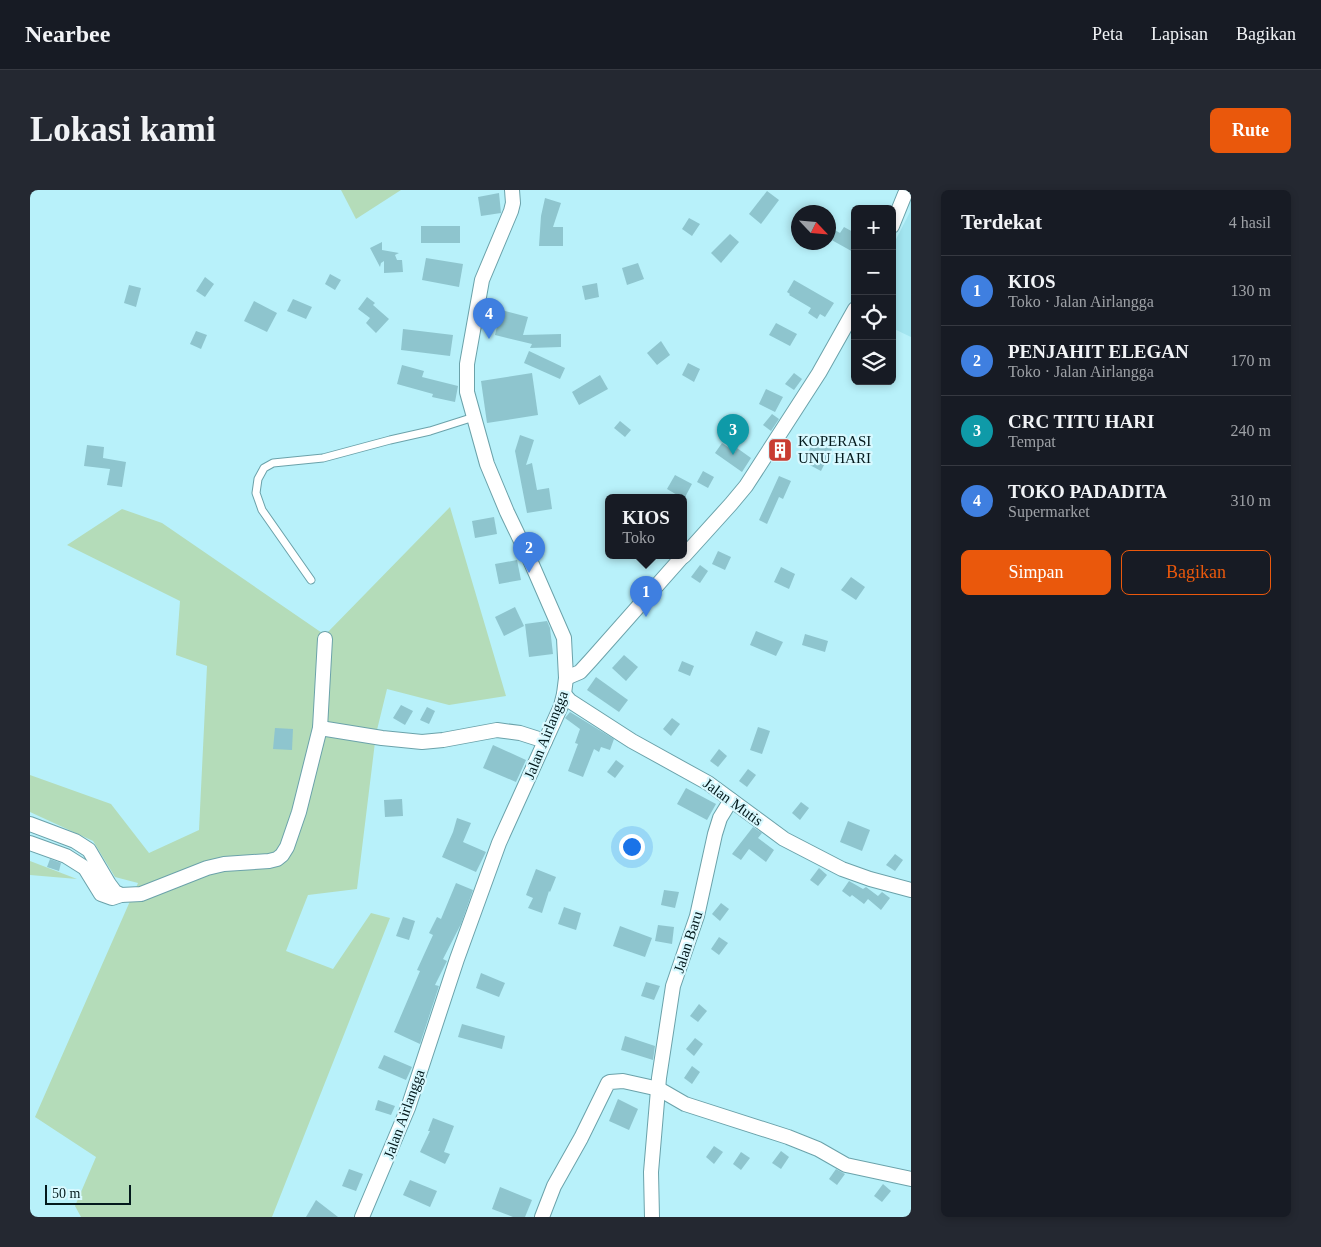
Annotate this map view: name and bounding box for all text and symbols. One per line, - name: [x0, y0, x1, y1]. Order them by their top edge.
- text: Nearbee: [25, 21, 110, 47]
- text: Peta: [1092, 24, 1123, 44]
- text: Lapisan: [1151, 24, 1208, 44]
- text: Bagikan: [1236, 24, 1296, 44]
- button: Rute: [1210, 108, 1291, 153]
- text: Lokasi kami: [30, 110, 216, 149]
- north arrow: [791, 205, 836, 250]
- map controls: [851, 205, 896, 385]
- button: +: [851, 205, 896, 250]
- text: Terdekat: [961, 210, 1042, 234]
- text: 4 hasil: [1229, 214, 1271, 231]
- button: −: [851, 250, 896, 295]
- text: KIOS: [1008, 271, 1056, 292]
- text: 1: [973, 282, 981, 299]
- text: 130 m: [1231, 282, 1271, 299]
- text: Toko · Jalan Airlangga: [1008, 293, 1154, 310]
- button: locate: [851, 295, 896, 340]
- pin: 4: [473, 298, 505, 339]
- button: layers: [851, 340, 896, 385]
- text: PENJAHIT ELEGAN: [1008, 341, 1189, 362]
- text: 2: [973, 352, 981, 369]
- text: 170 m: [1231, 352, 1271, 369]
- text: Toko · Jalan Airlangga: [1008, 363, 1154, 380]
- text: CRC TITU HARI: [1008, 411, 1154, 432]
- pin: 3: [717, 414, 749, 455]
- text: 3: [973, 422, 981, 439]
- text: 240 m: [1231, 422, 1271, 439]
- place label: KOPERASI UNU HARI: [798, 433, 871, 466]
- text: Tempat: [1008, 433, 1056, 450]
- building icon: KOPERASI UNU HARI: [767, 437, 793, 463]
- text: TOKO PADADITA: [1008, 481, 1167, 502]
- text: 4: [973, 492, 981, 509]
- text: 310 m: [1231, 492, 1271, 509]
- popup: [605, 494, 687, 559]
- text: Supermarket: [1008, 503, 1090, 520]
- text: KIOS: [622, 507, 670, 528]
- text: Toko: [622, 529, 655, 546]
- pin: 2: [513, 532, 545, 573]
- button: Simpan: [961, 550, 1111, 595]
- button: Bagikan: [1121, 550, 1271, 595]
- pin: 1: [630, 576, 662, 617]
- street label: Jalan Airlangga: [521, 688, 571, 781]
- street label: Jalan Mutis: [700, 775, 766, 829]
- your location: [619, 834, 645, 860]
- street label: Jalan Baru: [671, 909, 706, 975]
- street label: Jalan Airlangga: [380, 1067, 428, 1161]
- scale bar: [45, 1182, 131, 1205]
- text: 50 m: [52, 1186, 80, 1201]

